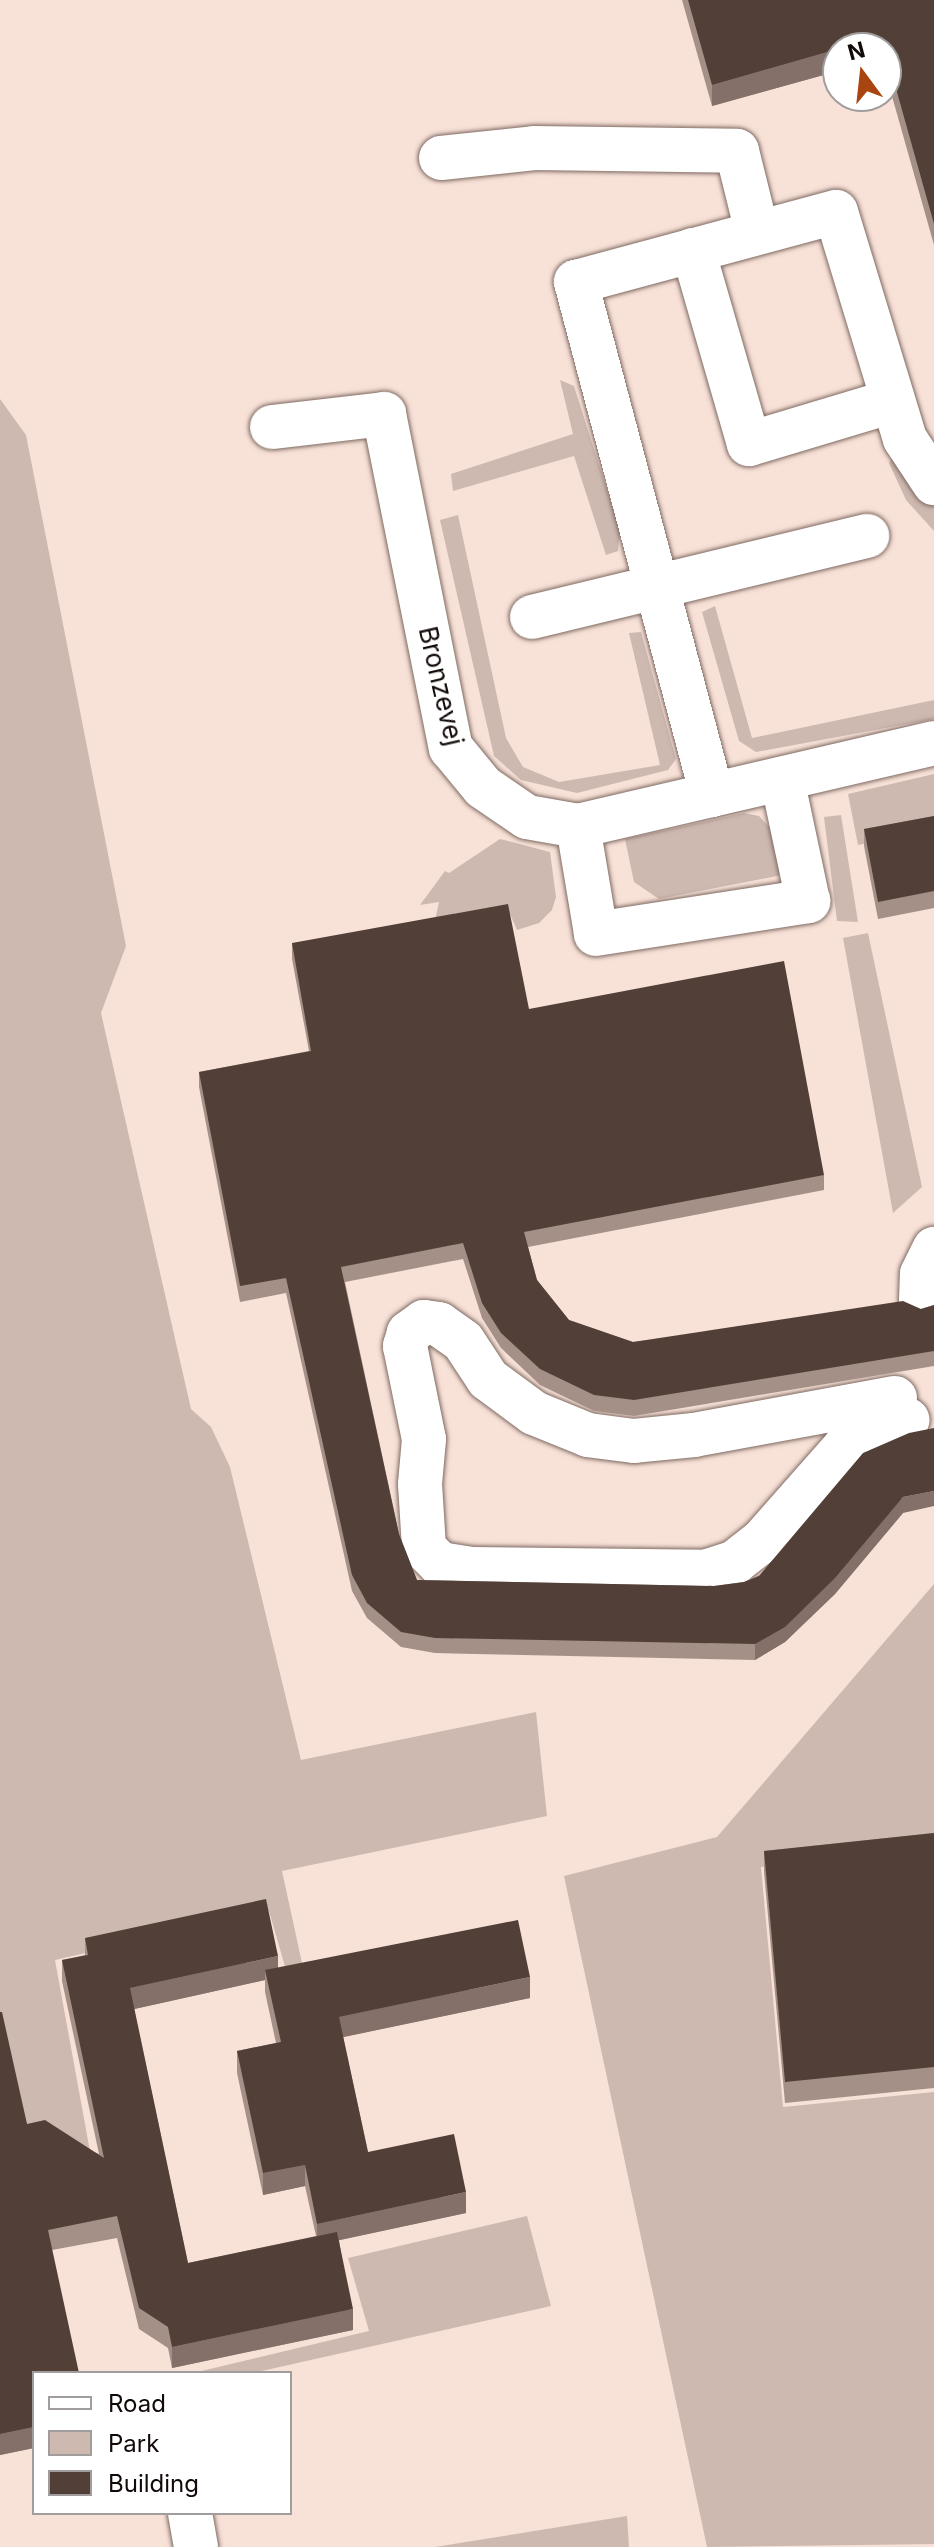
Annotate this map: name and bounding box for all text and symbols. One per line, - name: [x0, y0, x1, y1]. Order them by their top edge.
- north arrow: [822, 32, 902, 112]
- text: N: [845, 36, 868, 65]
- street label: Bronzevej: [412, 623, 470, 749]
- legend: [32, 2371, 292, 2515]
- text: Road: [108, 2389, 166, 2418]
- text: Park: [108, 2429, 159, 2458]
- text: Building: [108, 2469, 199, 2498]

